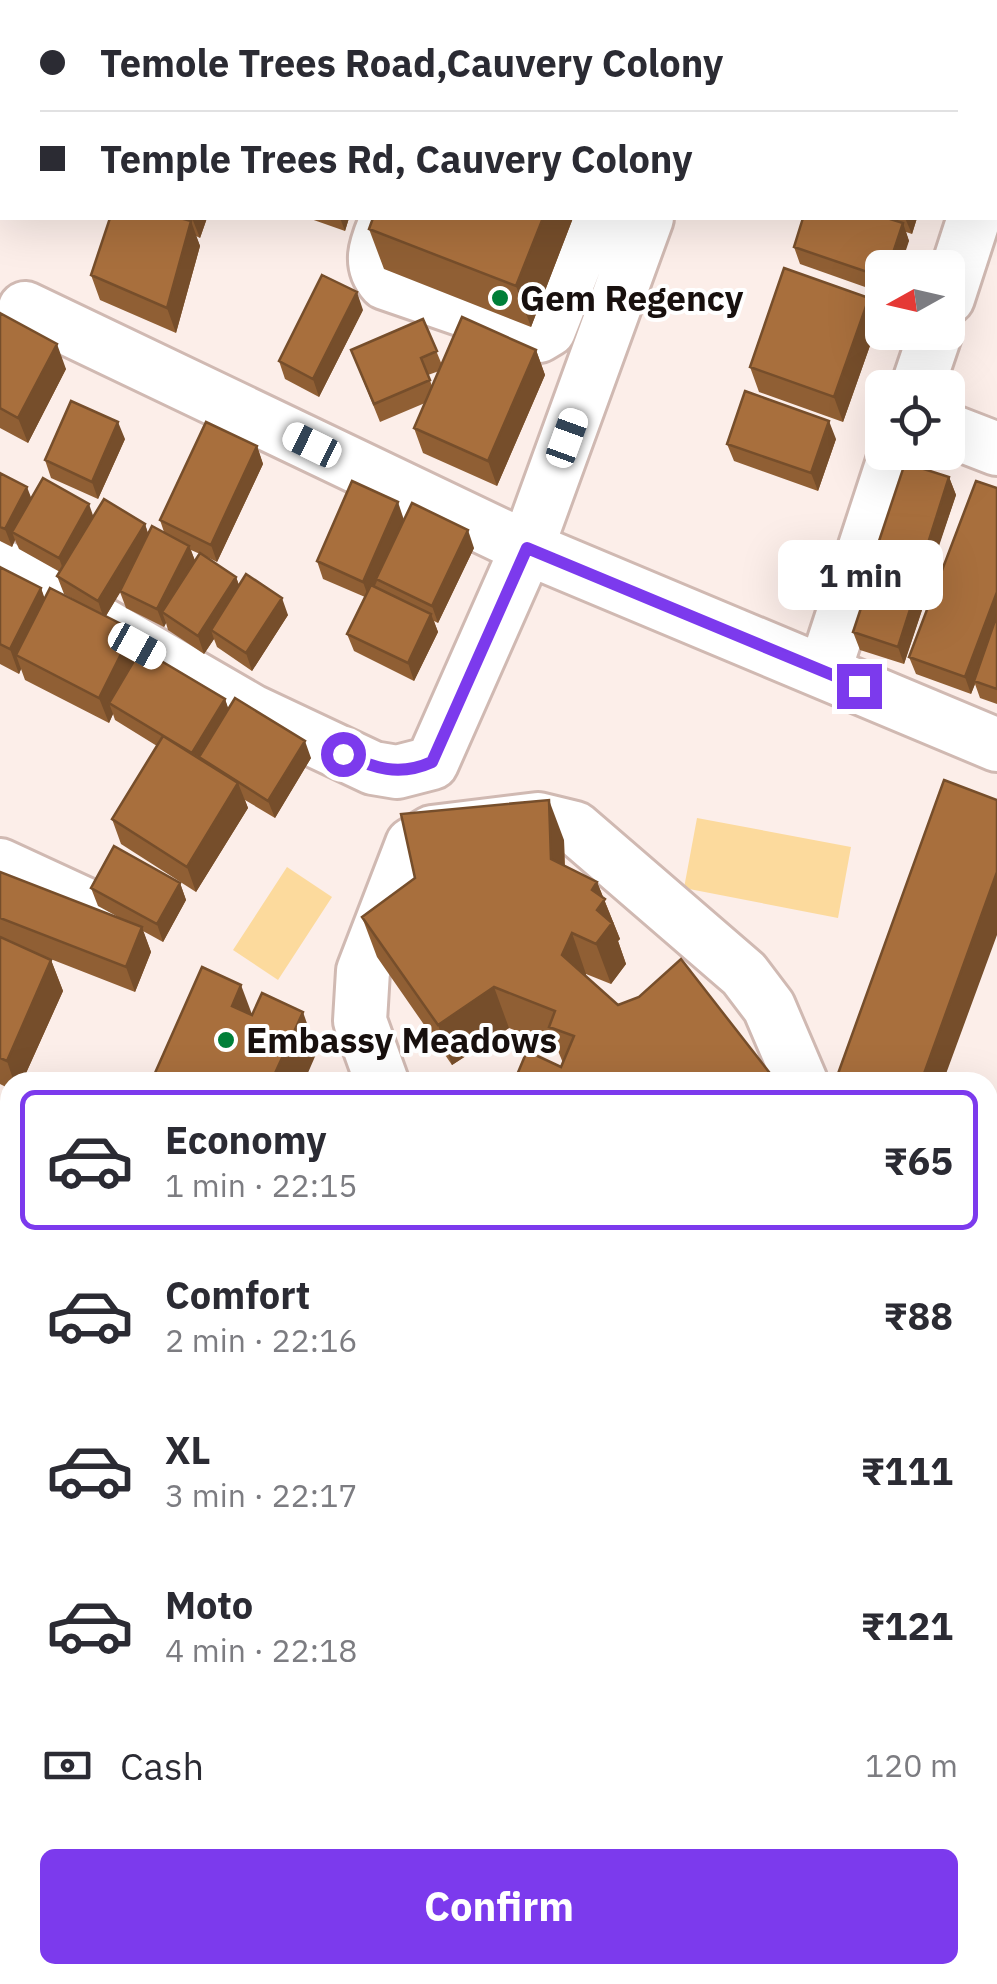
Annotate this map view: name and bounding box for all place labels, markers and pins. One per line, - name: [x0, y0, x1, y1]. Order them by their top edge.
- place label: Gem Regency: [520, 275, 744, 321]
- marker: Gem Regency: [489, 287, 511, 309]
- place label: Embassy Meadows: [246, 1017, 557, 1063]
- marker: Embassy Meadows: [215, 1029, 237, 1051]

